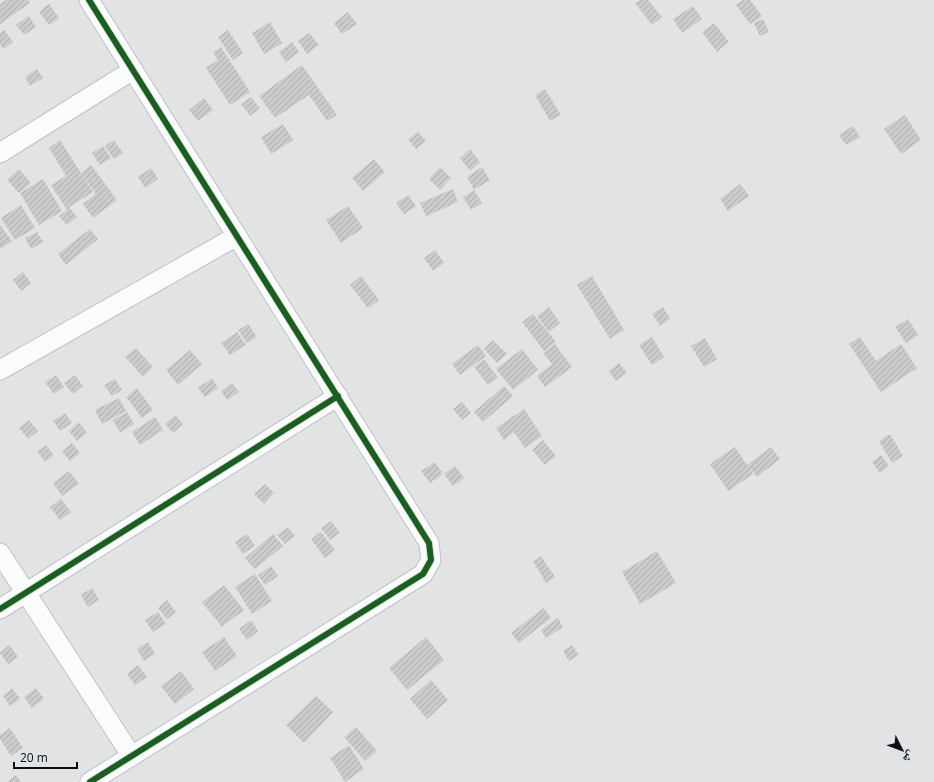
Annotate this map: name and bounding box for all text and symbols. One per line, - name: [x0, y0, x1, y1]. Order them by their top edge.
- north arrow: [882, 730, 922, 770]
- scale bar: [14, 744, 77, 770]
- text: ش: [899, 747, 919, 767]
- text: 20 m: [20, 749, 48, 766]

